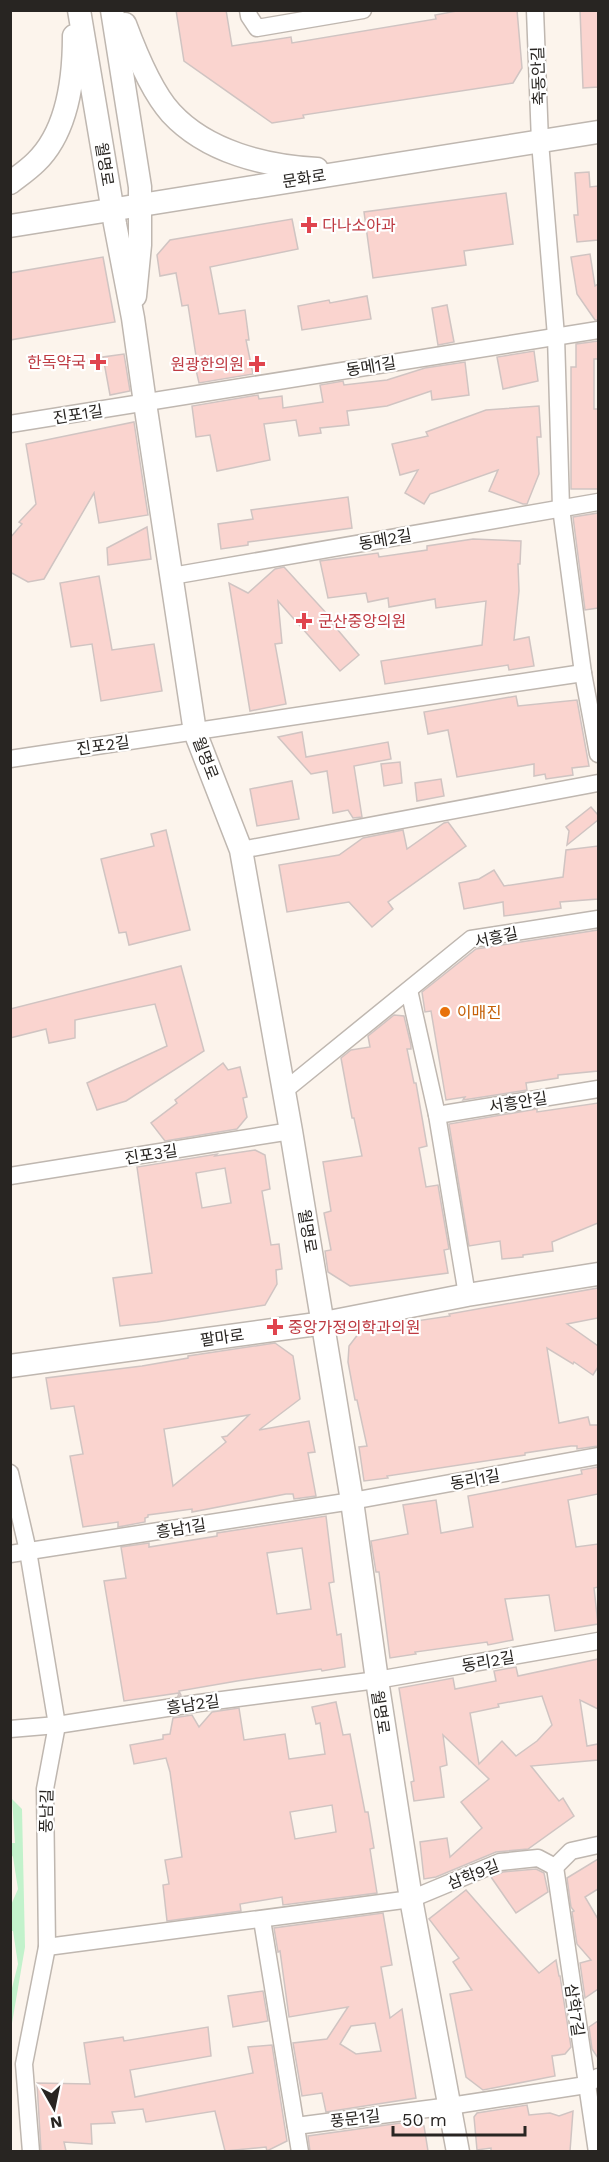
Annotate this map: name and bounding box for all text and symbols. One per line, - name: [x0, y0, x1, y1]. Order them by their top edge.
- street label: 축동안길: [528, 46, 549, 106]
- street label: 월명로: [92, 141, 117, 188]
- street label: 문화로: [281, 166, 328, 191]
- marker: 다나소아과: [300, 216, 318, 234]
- place label: 다나소아과: [322, 216, 396, 235]
- place label: 한독약국: [27, 353, 86, 372]
- street label: 동메1길: [345, 353, 397, 380]
- marker: 한독약국: [91, 355, 105, 369]
- place label: 원광한의원: [170, 355, 244, 374]
- marker: 원광한의원: [248, 355, 266, 373]
- street label: 진포1길: [52, 401, 104, 428]
- street label: 동메2길: [357, 525, 413, 553]
- marker: 군산중앙의원: [295, 612, 313, 630]
- place label: 군산중앙의원: [318, 612, 406, 631]
- street label: 진포2길: [75, 732, 131, 759]
- street label: 월명로: [189, 734, 222, 782]
- street label: 서흥길: [473, 924, 520, 951]
- place label: 이매진: [457, 1003, 501, 1022]
- marker: 이매진: [438, 1005, 452, 1019]
- street label: 서흥안길: [488, 1089, 549, 1116]
- street label: 진포3길: [123, 1141, 179, 1168]
- street label: 월명로: [294, 1208, 321, 1255]
- marker: 중앙가정의학과의원: [266, 1318, 284, 1336]
- place label: 중앙가정의학과의원: [288, 1318, 420, 1337]
- street label: 팔마로: [199, 1325, 246, 1350]
- street label: 동리1길: [449, 1466, 502, 1493]
- street label: 흥남1길: [155, 1515, 207, 1542]
- street label: 동리2길: [460, 1647, 516, 1675]
- street label: 월명로: [368, 1689, 393, 1736]
- street label: 흥남2길: [165, 1691, 221, 1718]
- street label: 풍남길: [37, 1789, 56, 1833]
- street label: 삼학9길: [445, 1856, 502, 1893]
- street label: 삼학7길: [561, 1982, 588, 2038]
- north arrow: [24, 2078, 84, 2138]
- scale bar: [393, 2099, 525, 2137]
- street label: 풍문1길: [329, 2106, 381, 2131]
- text: 50 m: [402, 2109, 447, 2130]
- text: N: [49, 2112, 64, 2133]

